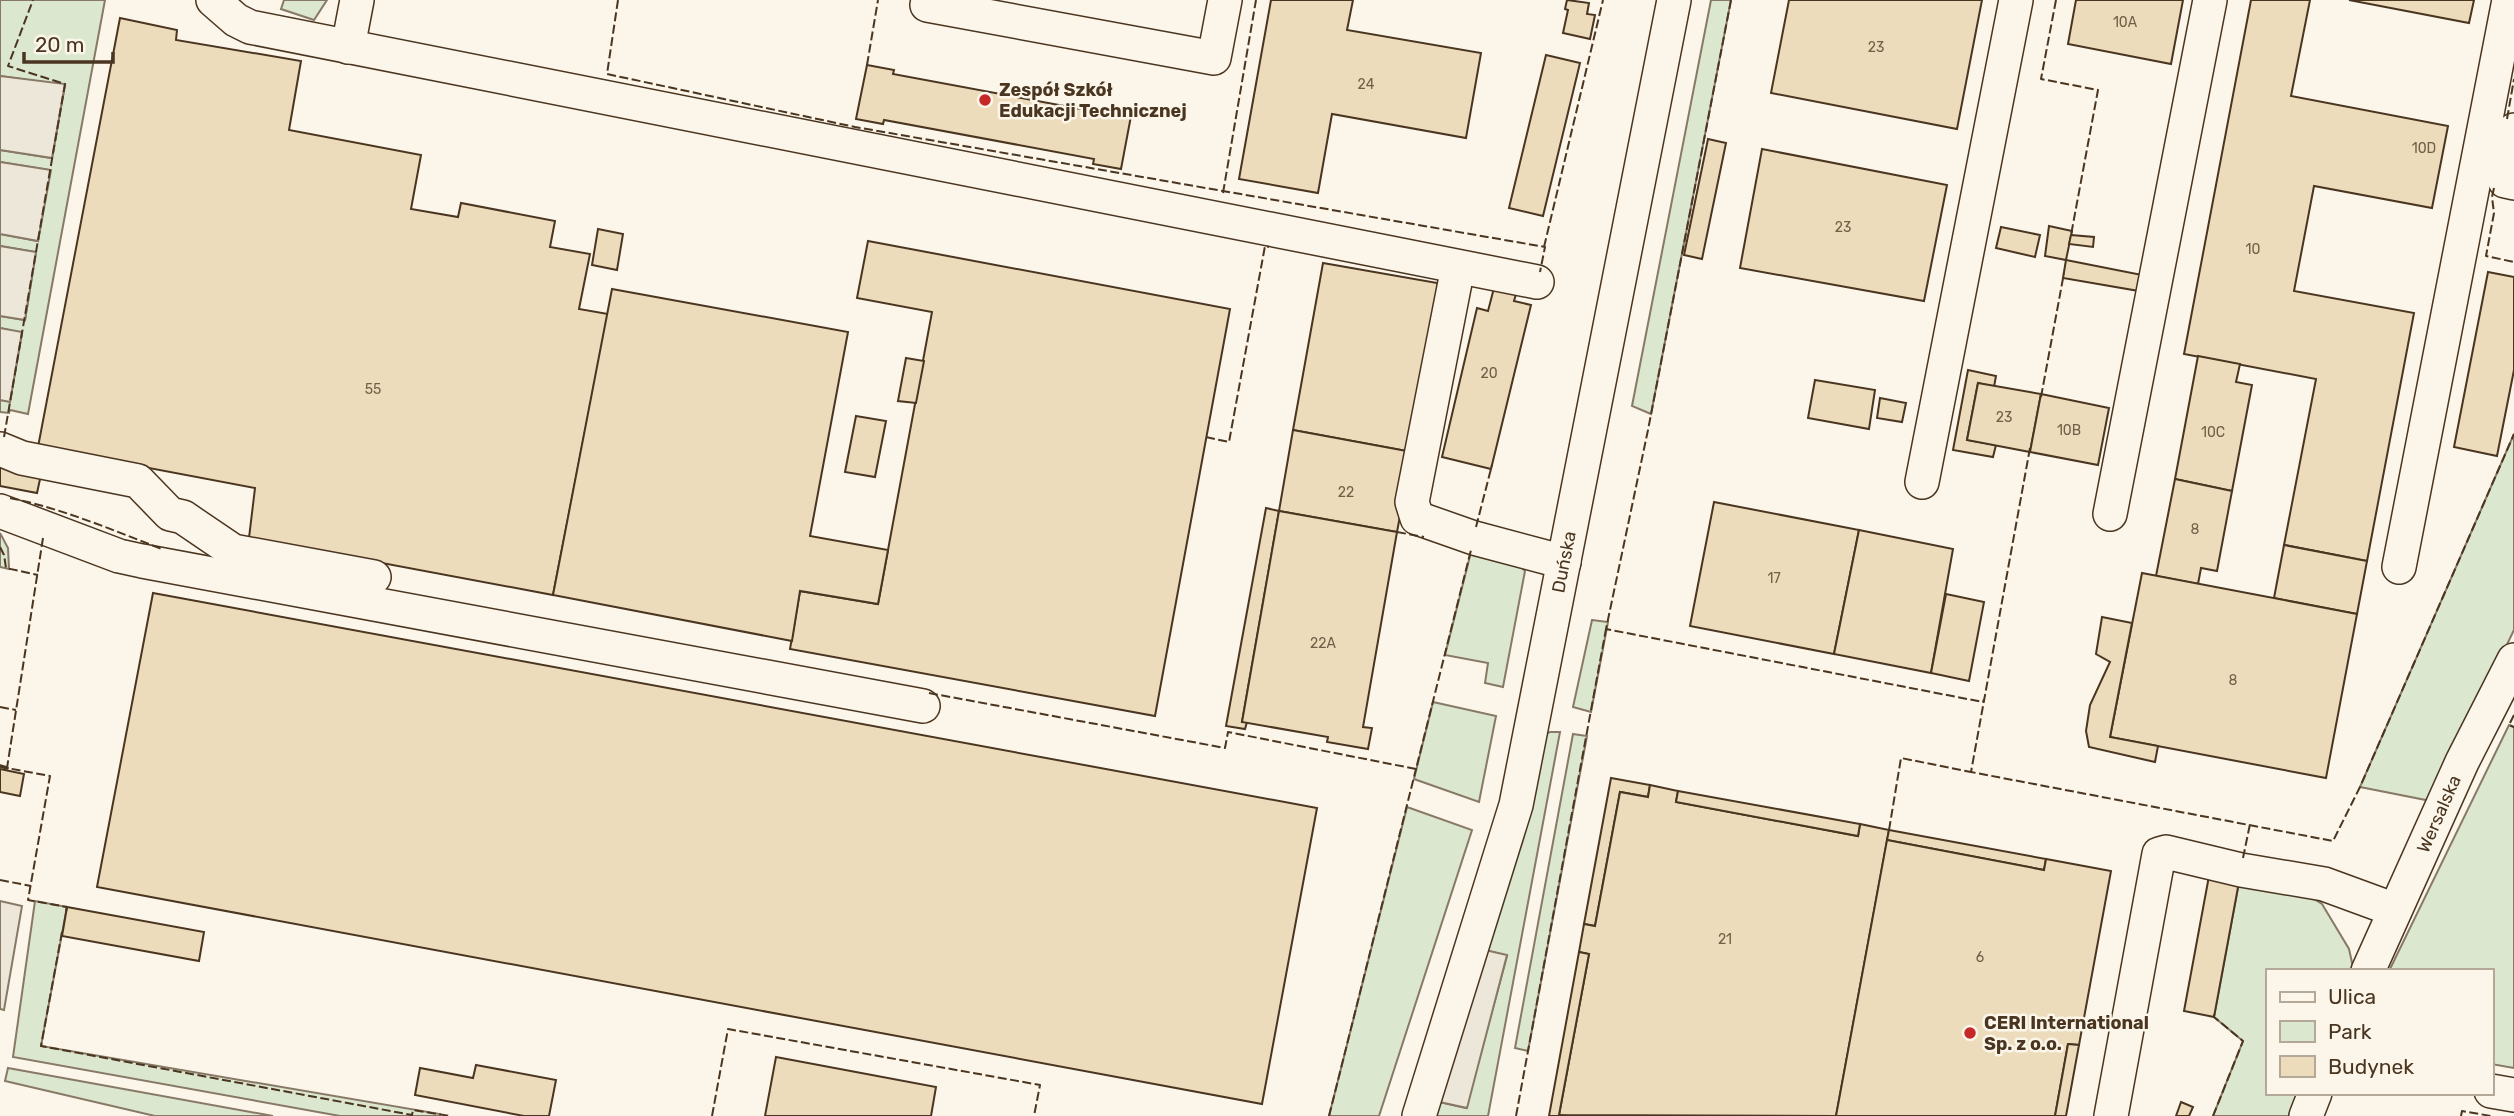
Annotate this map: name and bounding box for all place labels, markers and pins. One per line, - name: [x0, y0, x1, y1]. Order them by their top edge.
- place label: Zespół Szkół Edukacji Technicznej: [999, 79, 1187, 122]
- marker: Zespół Szkół Edukacji Technicznej: [977, 92, 993, 108]
- place label: CERI International Sp. z o.o.: [1984, 1012, 2149, 1055]
- marker: CERI International Sp. z o.o.: [1962, 1025, 1978, 1041]

